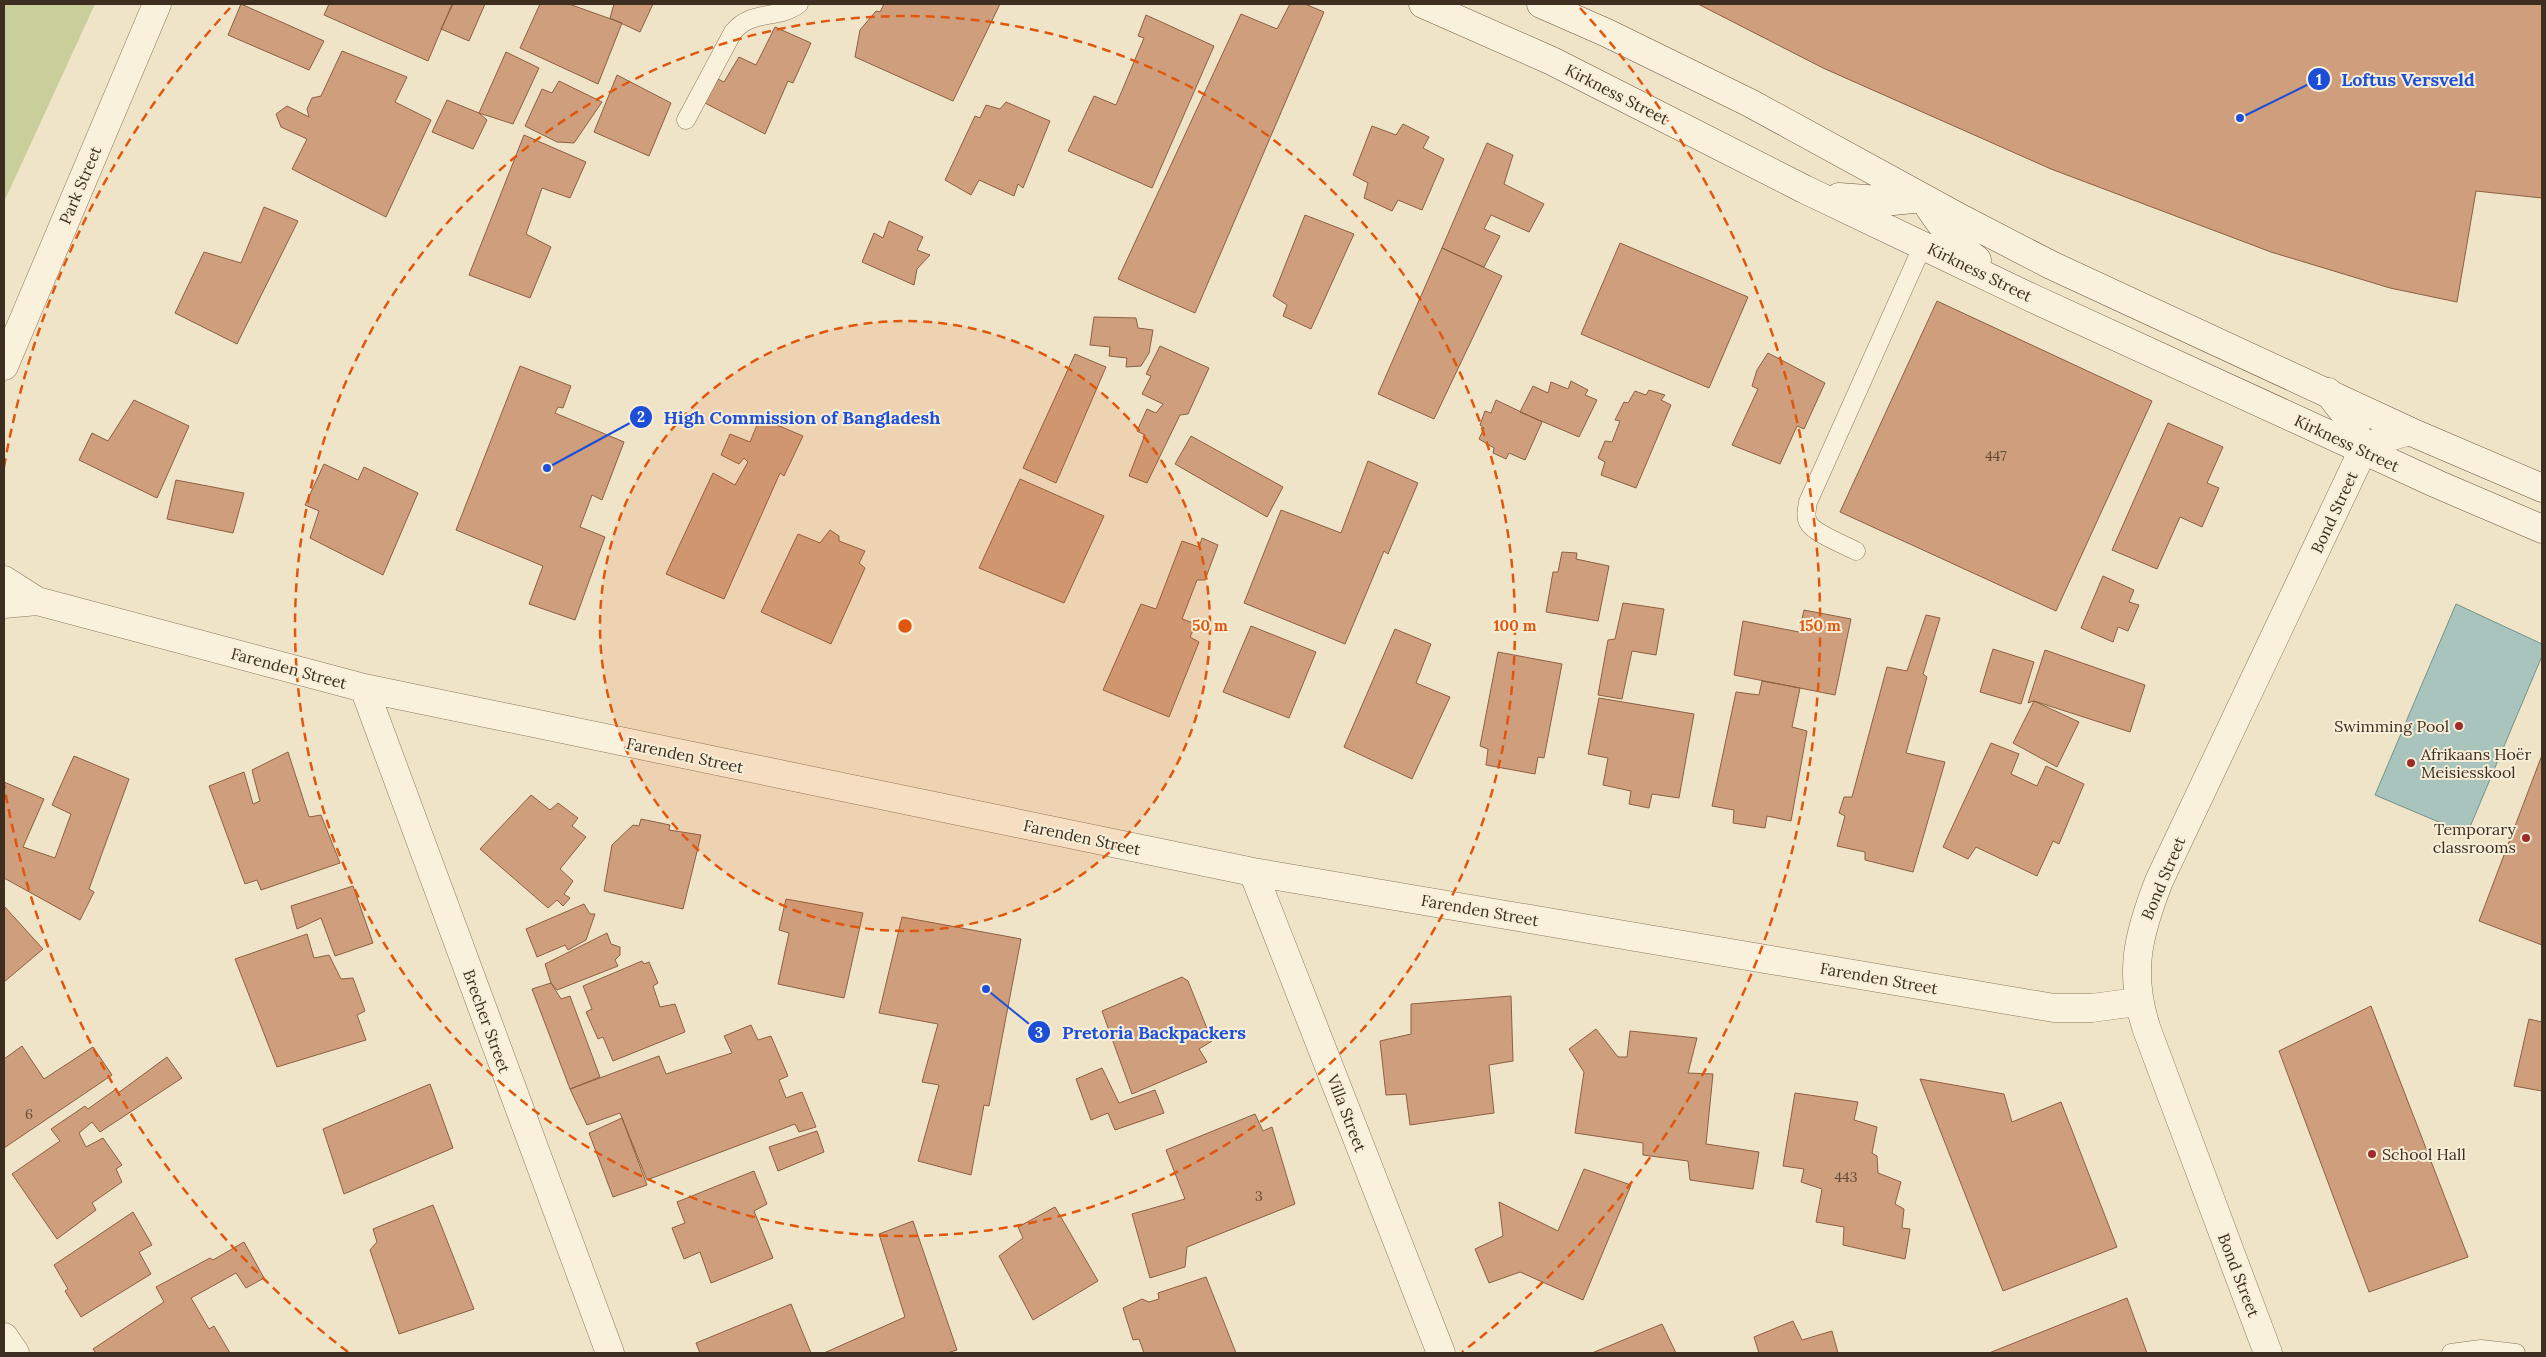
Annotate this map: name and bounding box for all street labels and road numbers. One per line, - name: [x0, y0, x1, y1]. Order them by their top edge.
- street label: Kirkness Street: [1562, 59, 1673, 129]
- street label: Park Street: [55, 142, 106, 227]
- street label: Kirkness Street: [1925, 238, 2036, 306]
- street label: Kirkness Street: [2291, 410, 2403, 476]
- street label: Bond Street: [2306, 467, 2362, 556]
- street label: Farenden Street: [229, 643, 350, 693]
- street label: Farenden Street: [625, 733, 746, 777]
- street label: Farenden Street: [1022, 815, 1143, 859]
- street label: Bond Street: [2137, 833, 2190, 922]
- street label: Farenden Street: [1420, 890, 1541, 930]
- street label: Farenden Street: [1819, 958, 1940, 998]
- street label: Brecher Street: [459, 967, 515, 1076]
- street label: Villa Street: [1323, 1071, 1371, 1155]
- street label: Bond Street: [2214, 1230, 2264, 1320]

